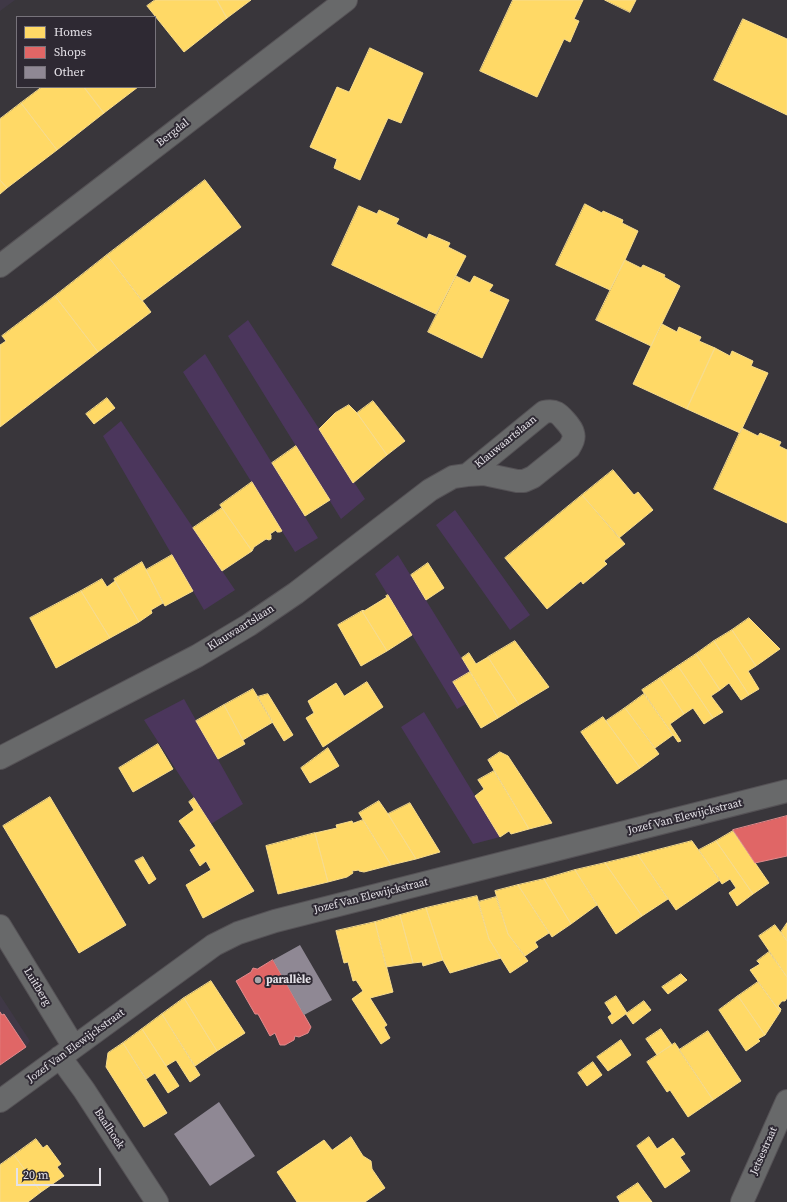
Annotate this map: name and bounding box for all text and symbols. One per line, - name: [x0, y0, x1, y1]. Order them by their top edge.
- legend: [16, 16, 156, 88]
- text: Homes: [54, 24, 92, 40]
- text: Shops: [54, 44, 86, 60]
- text: Other: [54, 64, 85, 80]
- street label: Bergdal: [154, 116, 192, 150]
- street label: Klauwaartslaan: [472, 413, 540, 471]
- street label: Klauwaartslaan: [205, 602, 277, 654]
- street label: Jozef Van Elewijckstraat: [627, 796, 743, 838]
- street label: Jozef Van Elewijckstraat: [313, 875, 429, 917]
- street label: Luitberg: [21, 966, 53, 1008]
- place label: parallèle: [266, 973, 311, 987]
- marker: parallèle: [253, 975, 263, 985]
- street label: Jozef Van Elewijckstraat: [25, 1006, 127, 1086]
- street label: Baalhoek: [91, 1106, 127, 1152]
- street label: Jetsestraat: [748, 1125, 780, 1177]
- scale bar: [18, 1160, 103, 1186]
- text: 20 m: [23, 1167, 49, 1183]

